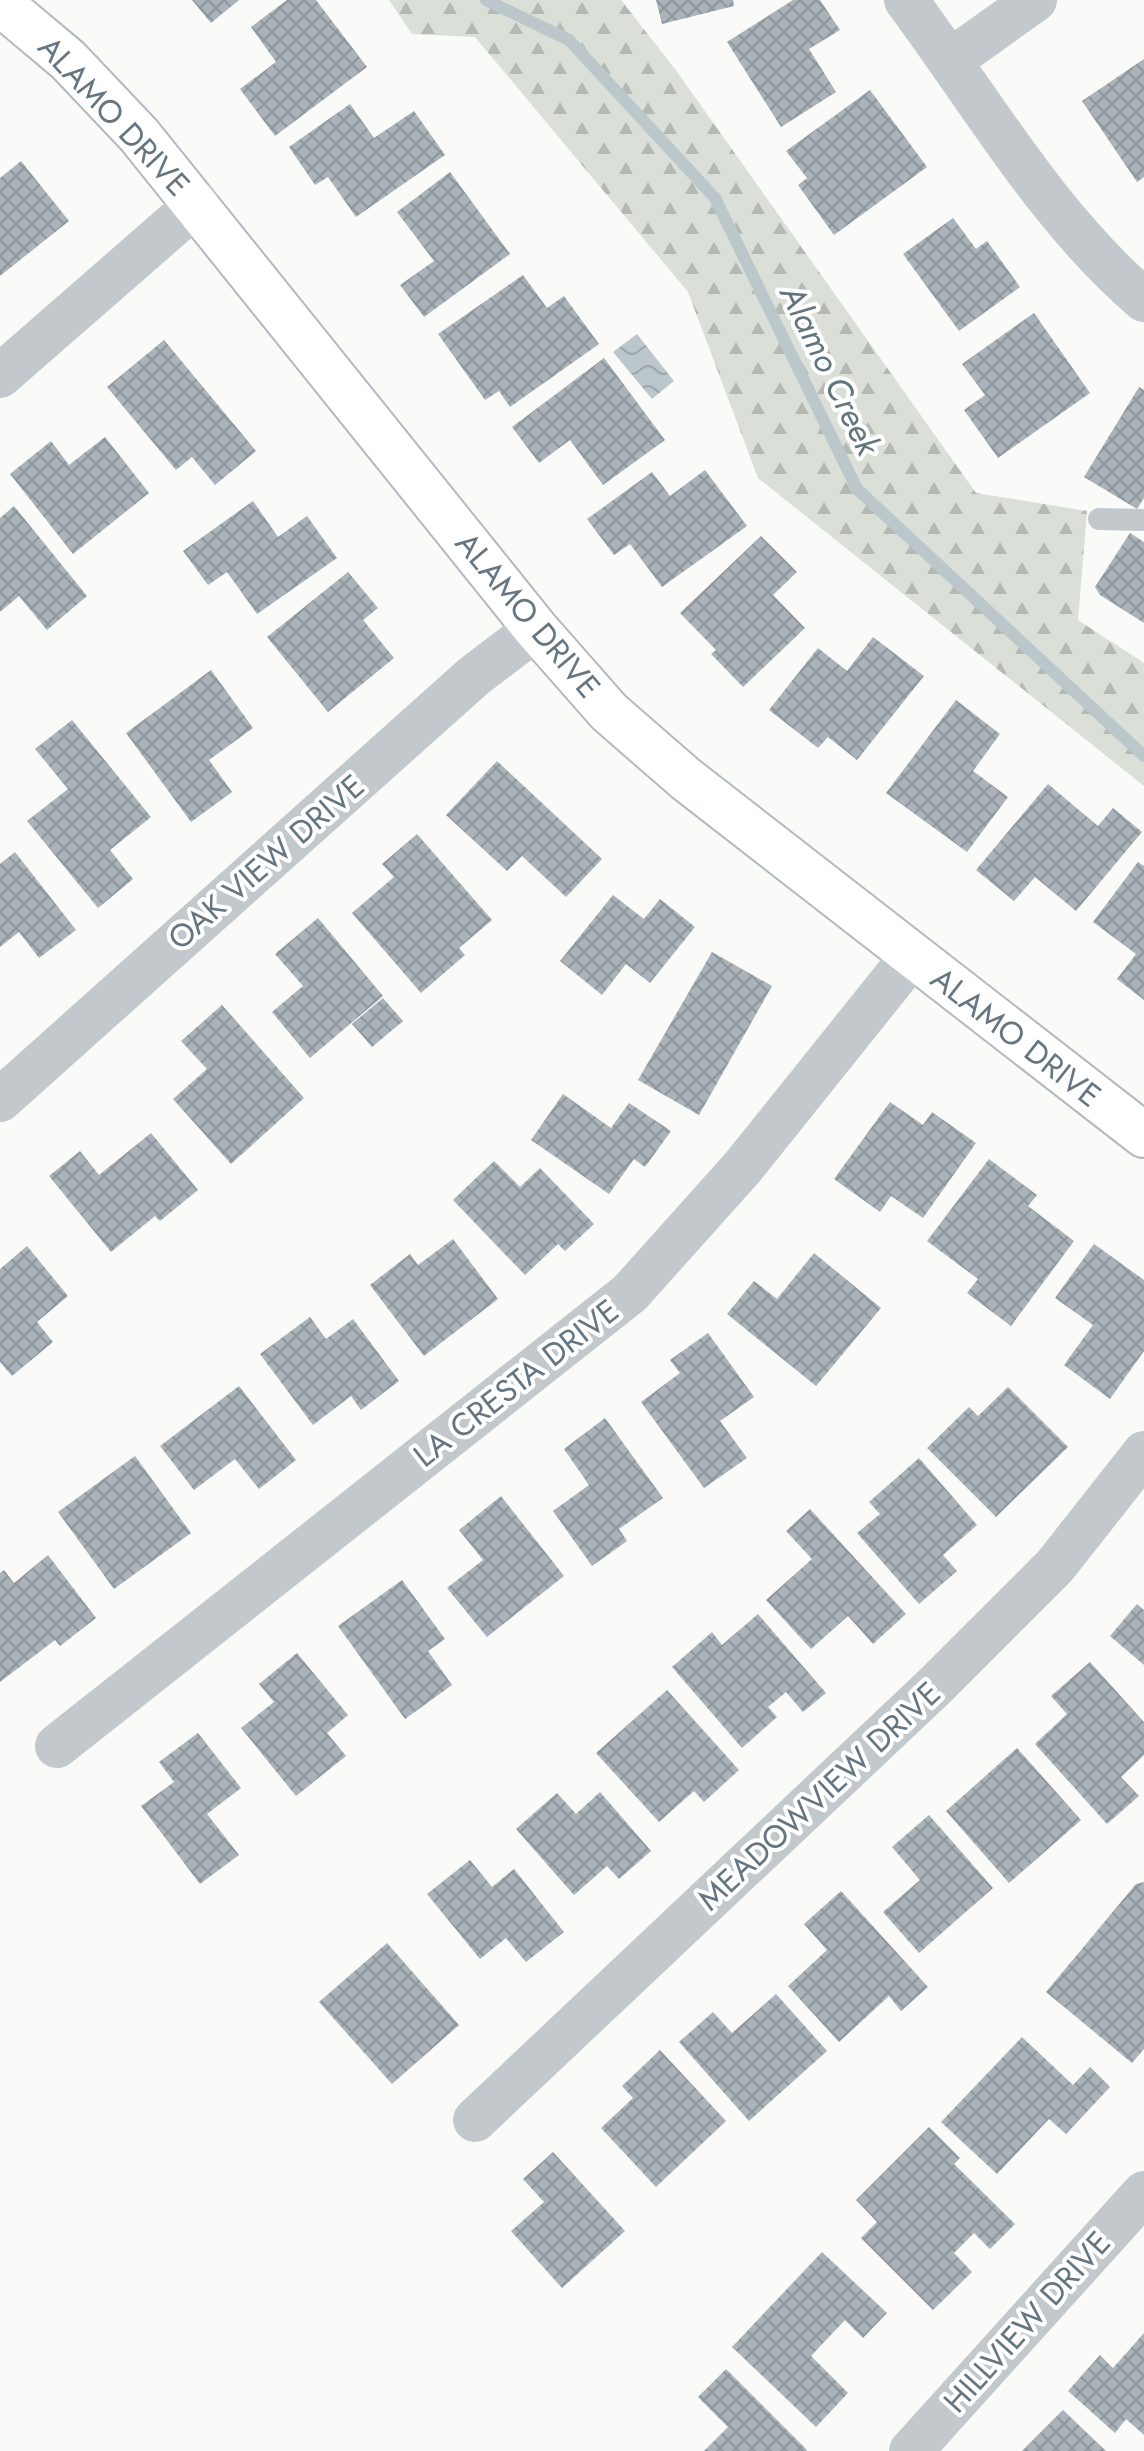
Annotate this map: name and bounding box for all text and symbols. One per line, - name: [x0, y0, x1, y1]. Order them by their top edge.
- street label: ALAMO DRIVE: [27, 25, 201, 207]
- water label: Alamo Creek: [767, 276, 893, 465]
- street label: ALAMO DRIVE: [445, 522, 611, 708]
- street label: OAK VIEW DRIVE: [158, 764, 374, 960]
- street label: ALAMO DRIVE: [921, 956, 1111, 1118]
- street label: LA CRESTA DRIVE: [403, 1288, 629, 1478]
- street label: MEADOWVIEW DRIVE: [687, 1671, 951, 1921]
- street label: HILLVIEW DRIVE: [933, 2221, 1121, 2423]

